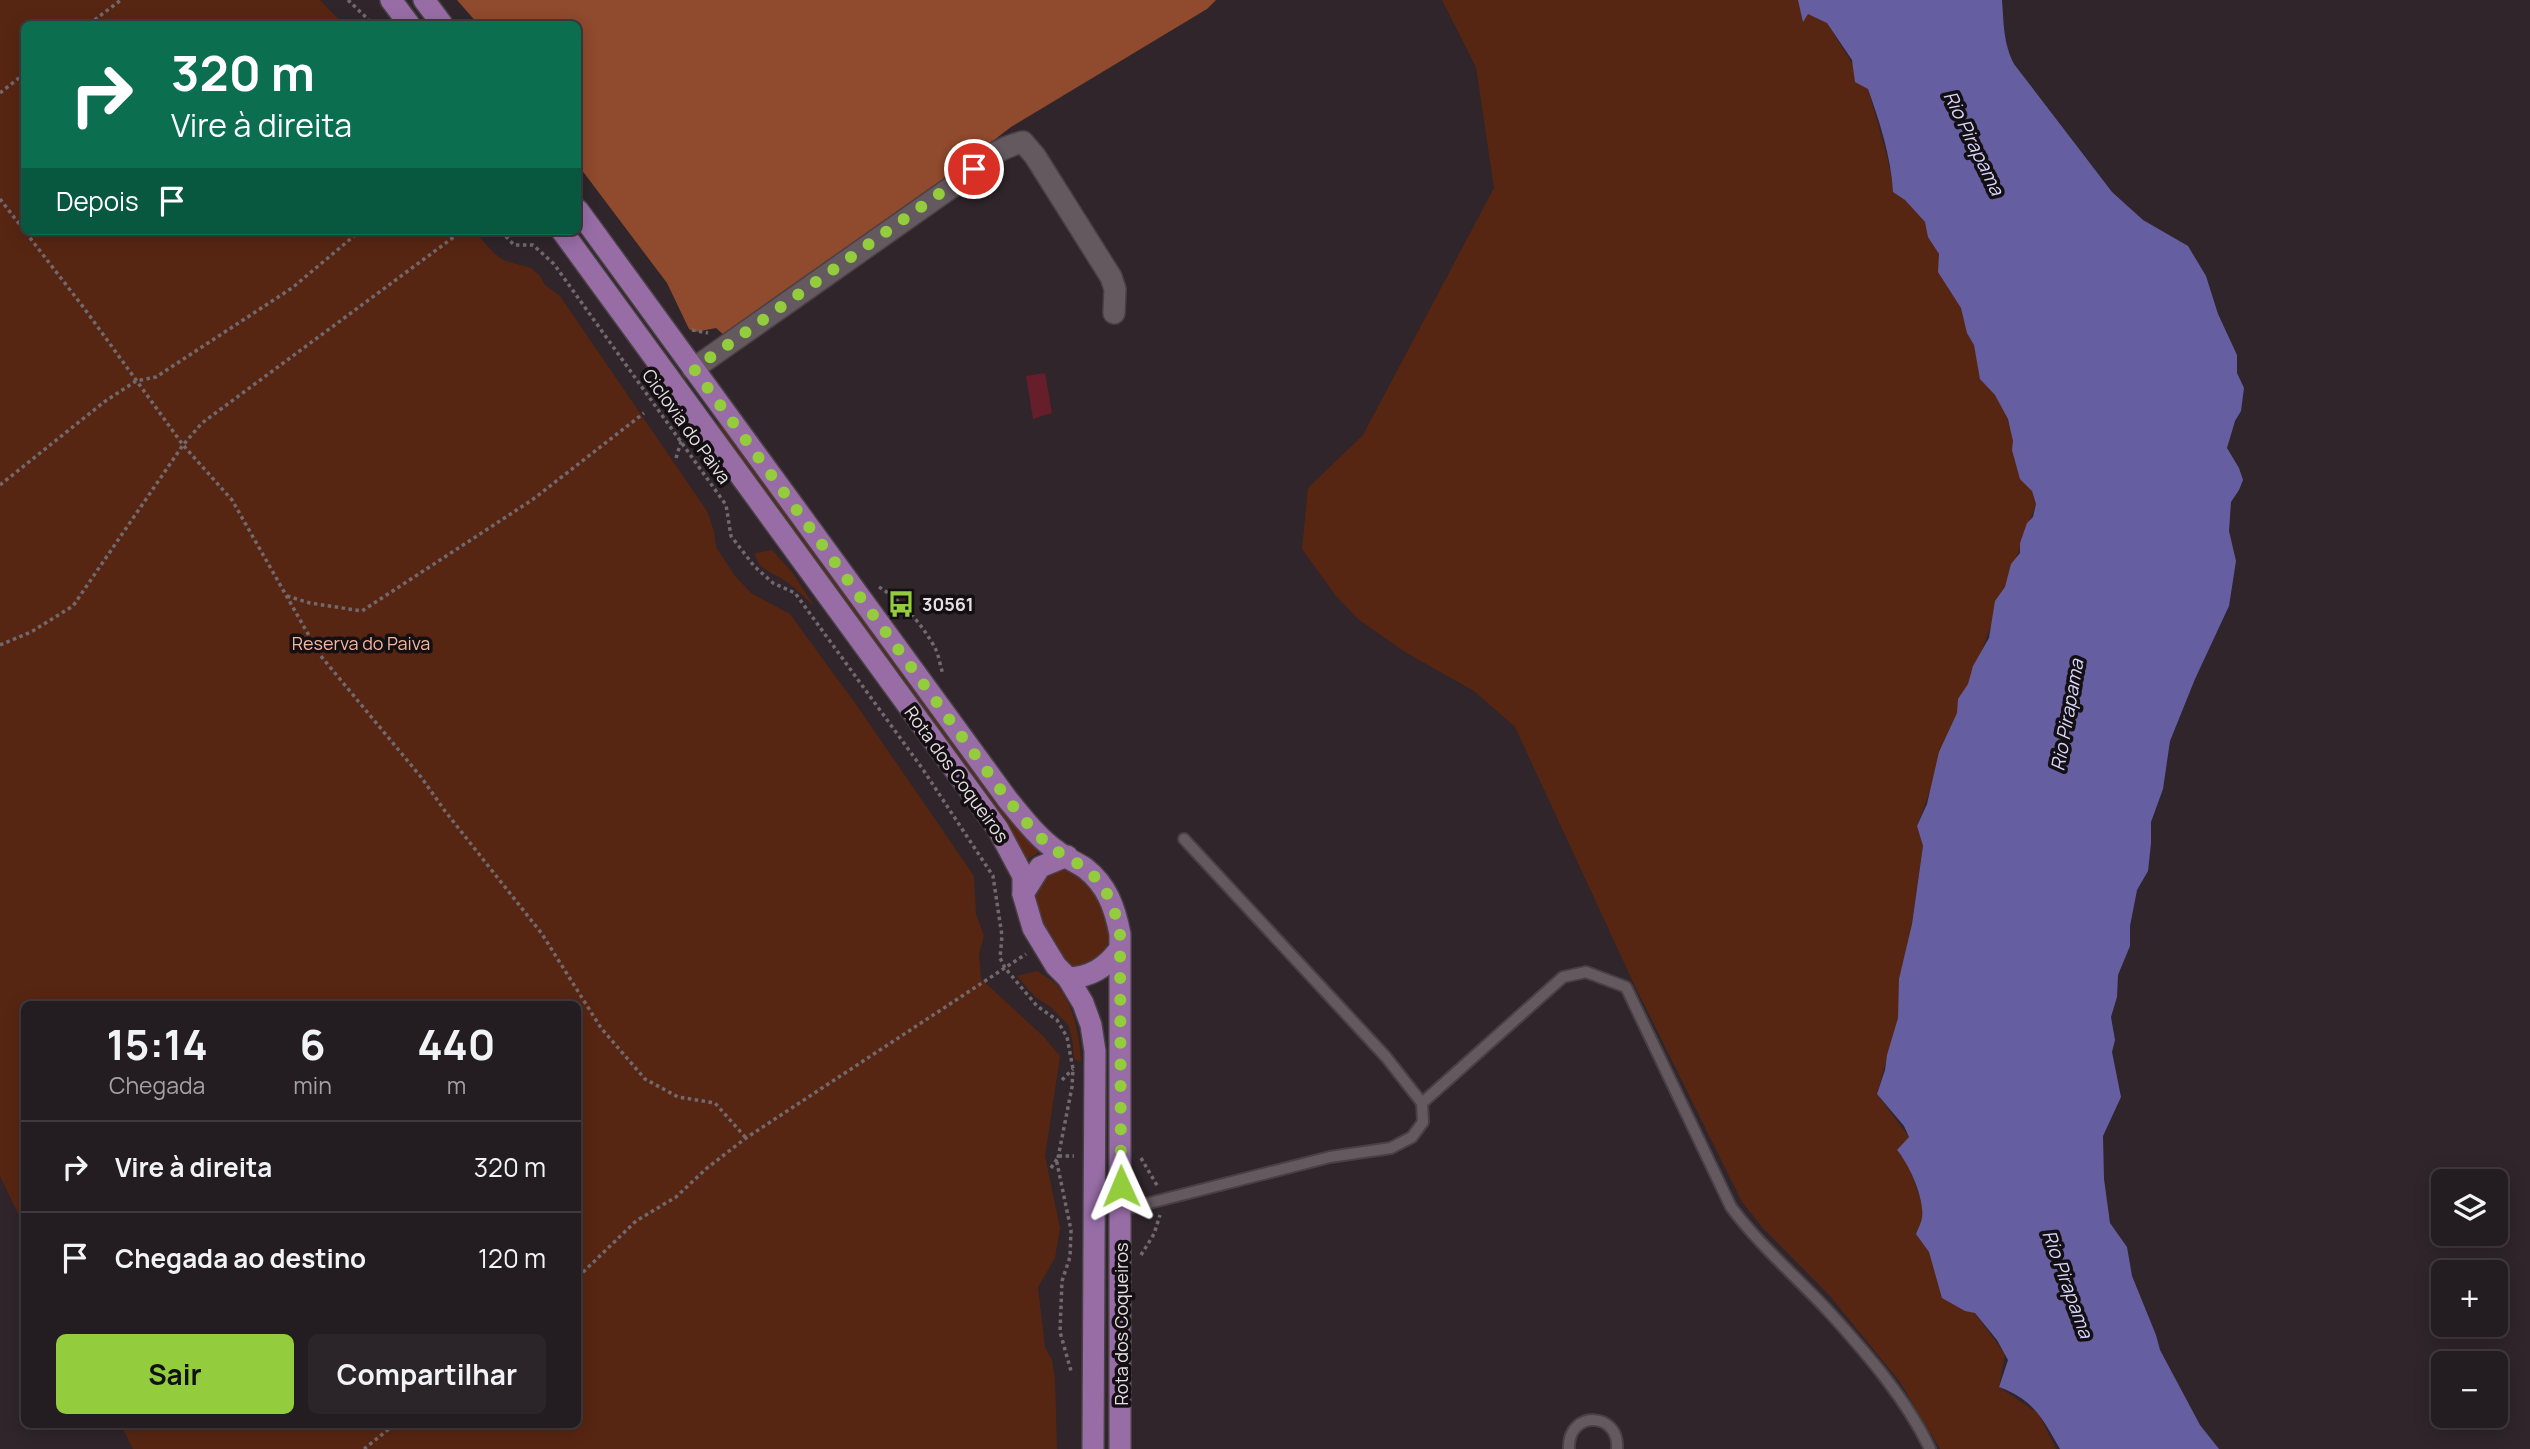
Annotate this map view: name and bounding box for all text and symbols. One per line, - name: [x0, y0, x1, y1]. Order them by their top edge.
- text: 320 m: [171, 39, 315, 106]
- icon: right: [56, 49, 147, 140]
- water label: Rio Pirapama: [1938, 87, 2011, 201]
- text: Vire à direita: [171, 103, 352, 147]
- pin: [944, 139, 1004, 199]
- icon: arrive: [955, 150, 993, 188]
- icon: arrive: [153, 182, 191, 220]
- text: Depois: [56, 183, 139, 219]
- street label: Ciclovia do Paiva: [637, 364, 737, 488]
- bus stop icon: 30561: [886, 589, 916, 619]
- place label: 30561: [922, 592, 974, 616]
- park label: Reserva do Paiva: [292, 631, 430, 655]
- water label: Rio Pirapama: [2044, 656, 2090, 773]
- street label: Rota dos Coqueiros: [899, 701, 1015, 847]
- text: 15:14: [106, 1015, 208, 1073]
- text: 6: [299, 1015, 326, 1073]
- text: 440: [417, 1015, 496, 1073]
- text: Chegada: [109, 1069, 205, 1101]
- text: min: [293, 1069, 332, 1101]
- text: m: [447, 1069, 466, 1101]
- icon: right: [56, 1148, 94, 1186]
- text: Vire à direita: [115, 1149, 272, 1185]
- text: 320 m: [474, 1149, 546, 1185]
- position arrow: [1084, 1149, 1158, 1223]
- map controls: [2431, 1169, 2508, 1428]
- button: layers: [2431, 1169, 2508, 1246]
- water label: Rio Pirapama: [2036, 1227, 2100, 1343]
- icon: arrive: [56, 1239, 94, 1277]
- text: Chegada ao destino: [115, 1240, 366, 1276]
- text: 120 m: [478, 1240, 546, 1276]
- street label: Rota dos Coqueiros: [1109, 1242, 1133, 1406]
- button: +: [2431, 1260, 2508, 1337]
- button: Sair: [56, 1334, 294, 1414]
- button: Compartilhar: [308, 1334, 546, 1414]
- button: −: [2431, 1351, 2508, 1428]

